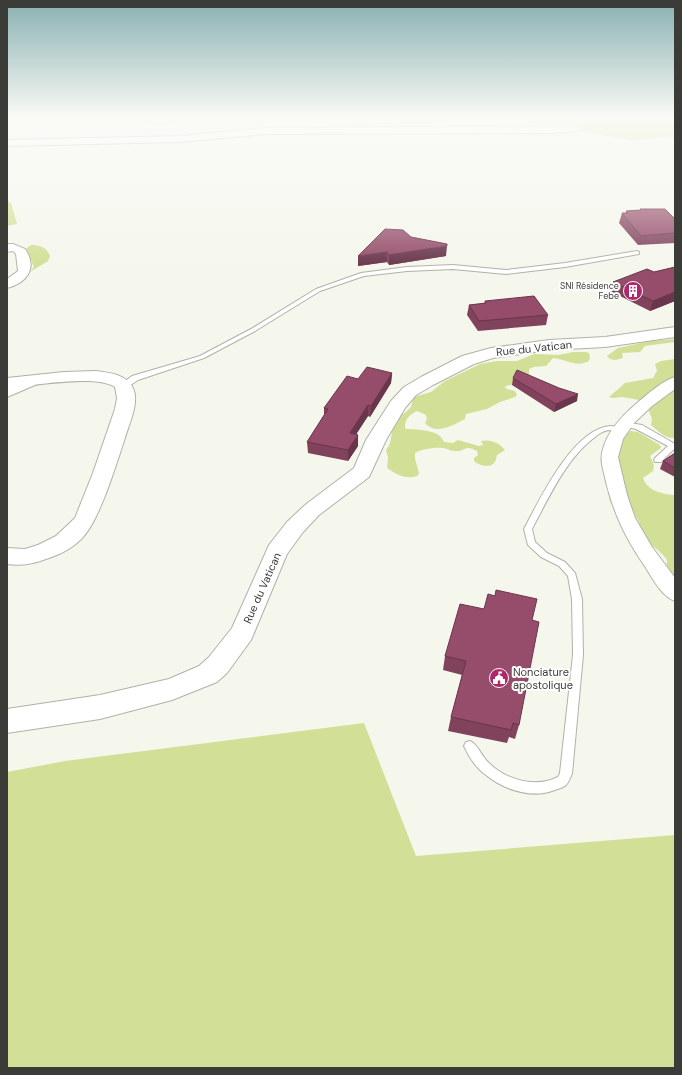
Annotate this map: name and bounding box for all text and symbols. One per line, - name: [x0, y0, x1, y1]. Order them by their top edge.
- place label: SNI Résidence Febe: [560, 280, 619, 302]
- building icon: SNI Résidence Febe: [622, 280, 644, 302]
- street label: Rue du Vatican: [495, 337, 573, 359]
- street label: Rue du Vatican: [240, 550, 284, 626]
- place label: Nonciature apostolique: [513, 665, 573, 692]
- public building icon: Nonciature apostolique: [488, 667, 510, 689]

